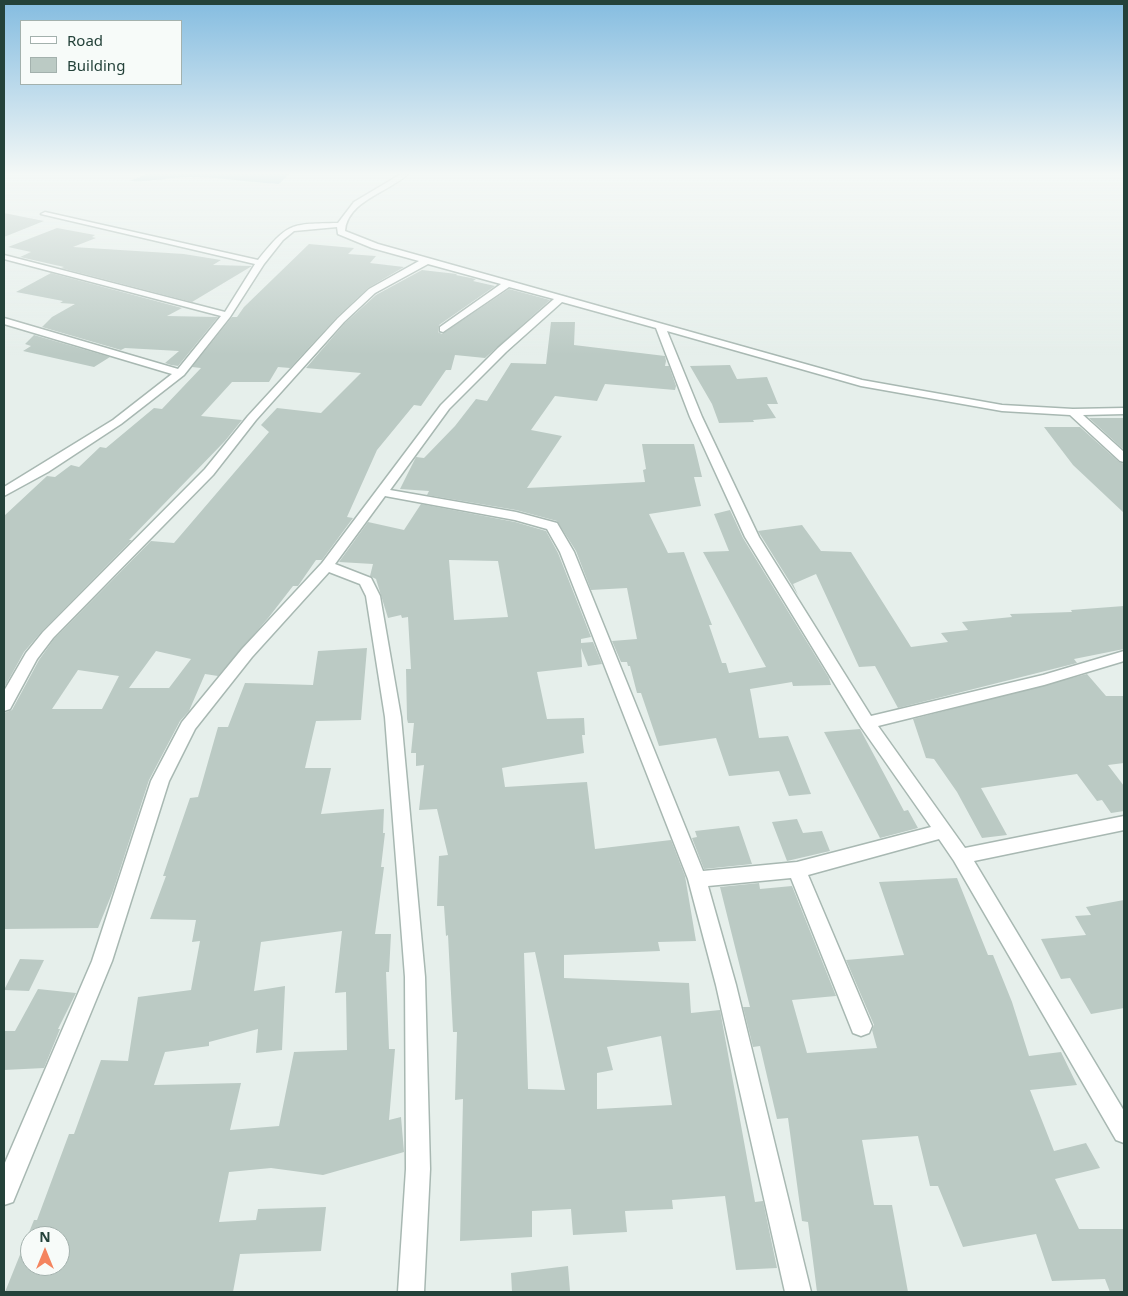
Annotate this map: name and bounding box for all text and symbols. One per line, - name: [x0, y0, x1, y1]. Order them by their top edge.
- legend: [20, 20, 182, 85]
- text: Road: [67, 30, 103, 50]
- text: Building: [67, 55, 125, 75]
- north arrow: [20, 1226, 70, 1276]
- text: N: [39, 1227, 51, 1246]

